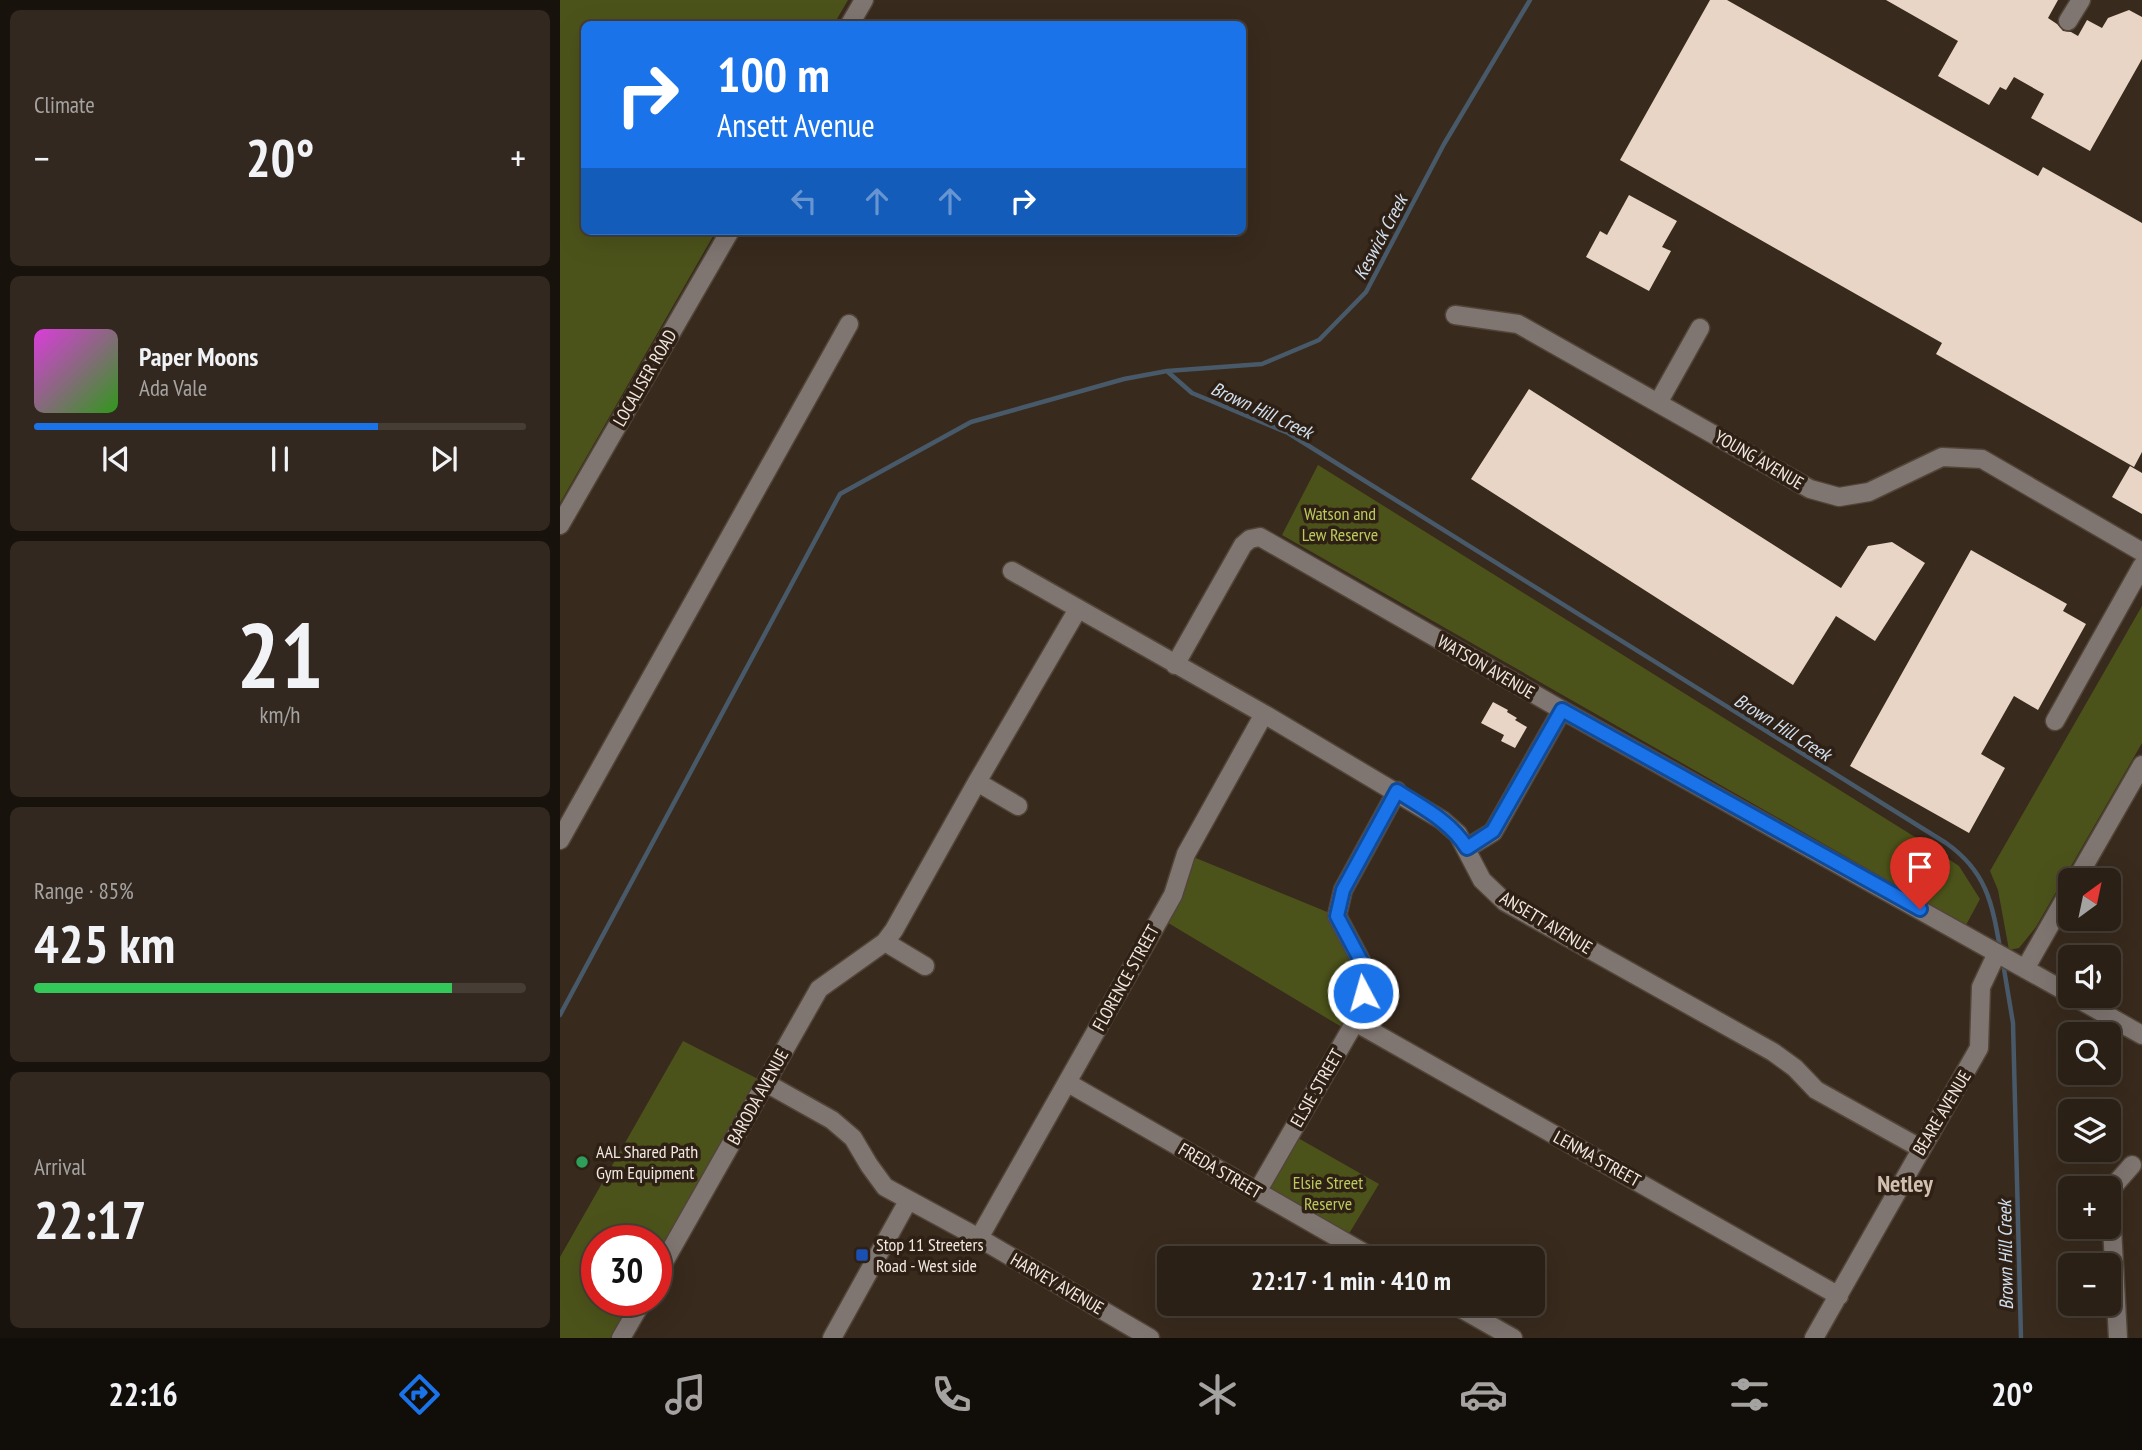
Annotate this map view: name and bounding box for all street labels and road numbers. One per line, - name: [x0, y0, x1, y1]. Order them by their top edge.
- street label: LOCALISER ROAD: [608, 325, 681, 430]
- street label: YOUNG AVENUE: [1710, 425, 1808, 494]
- street label: WATSON AVENUE: [1434, 629, 1539, 704]
- street label: ANSETT AVENUE: [1496, 886, 1597, 959]
- street label: FLORENCE STREET: [1087, 921, 1164, 1035]
- street label: BARODA AVENUE: [722, 1045, 793, 1149]
- street label: ELSIE STREET: [1285, 1045, 1348, 1131]
- street label: BEARE AVENUE: [1907, 1066, 1976, 1159]
- street label: LENMA STREET: [1550, 1125, 1645, 1192]
- street label: FREDA STREET: [1174, 1137, 1266, 1204]
- street label: HARVEY AVENUE: [1006, 1248, 1108, 1320]

